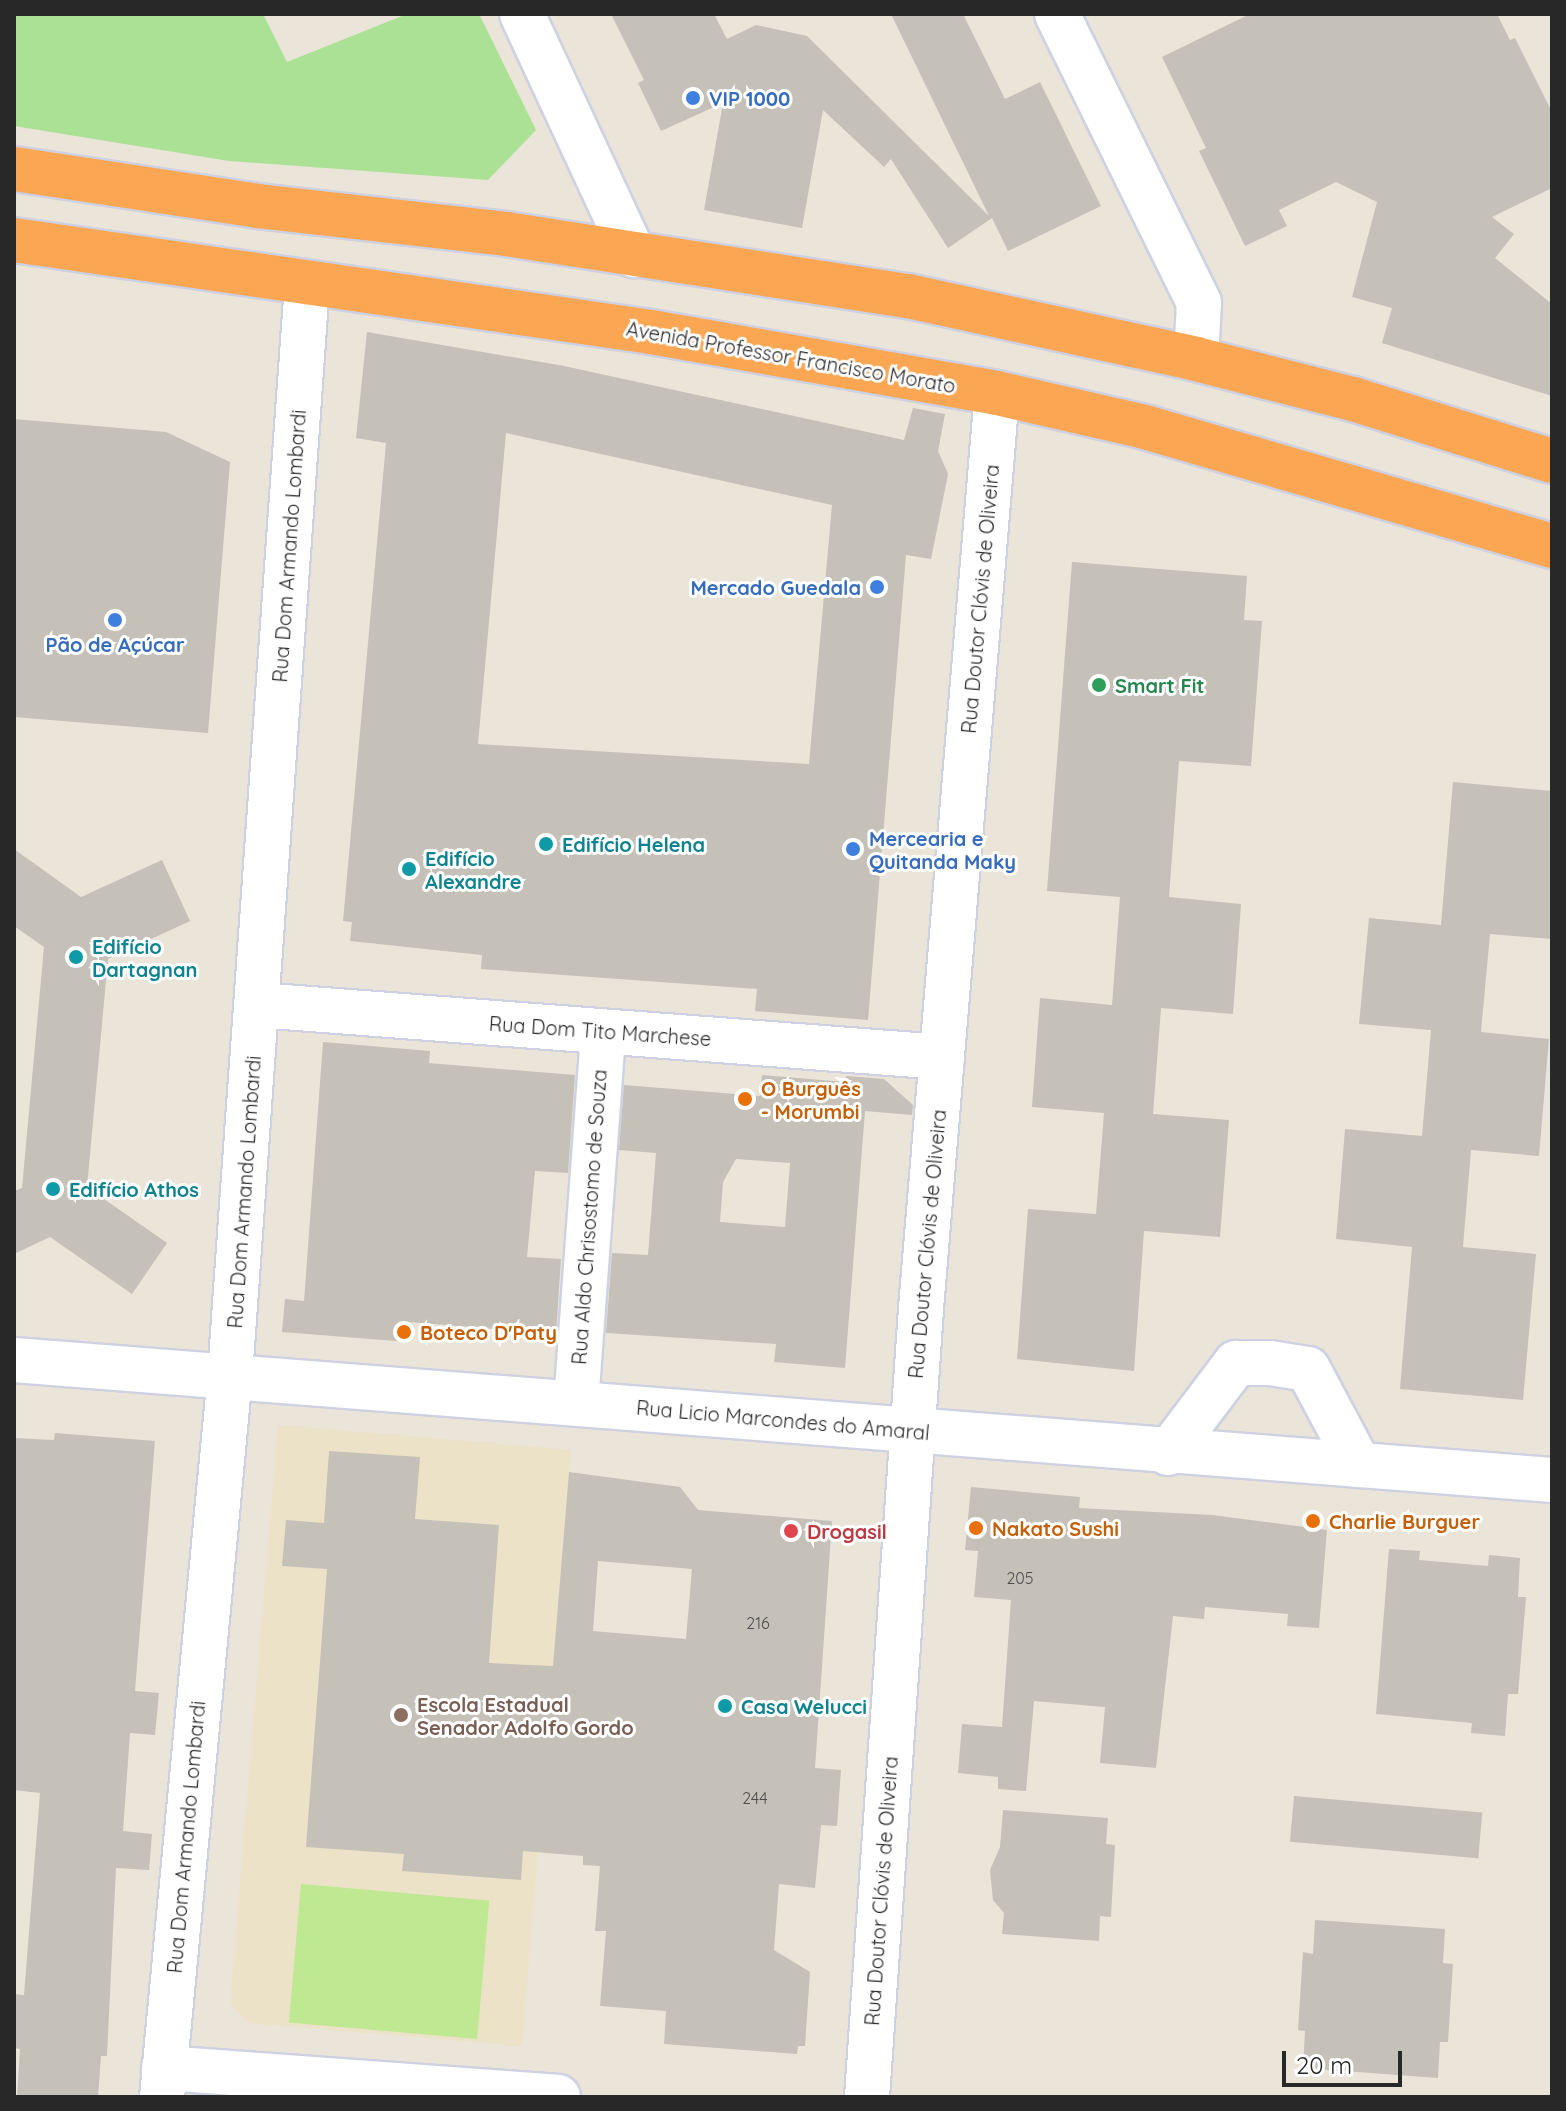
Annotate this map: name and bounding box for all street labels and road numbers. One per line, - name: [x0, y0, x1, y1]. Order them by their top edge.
- street label: Avenida Professor Francisco Morato: [625, 316, 957, 398]
- street label: Rua Dom Armando Lombardi: [267, 409, 311, 683]
- street label: Rua Doutor Clóvis de Oliveira: [956, 463, 1004, 735]
- street label: Rua Dom Tito Marchese: [488, 1011, 712, 1051]
- street label: Rua Dom Armando Lombardi: [222, 1055, 266, 1329]
- street label: Rua Aldo Chrisostomo de Souza: [567, 1068, 611, 1366]
- street label: Rua Doutor Clóvis de Oliveira: [903, 1108, 951, 1380]
- street label: Rua Licio Marcondes do Amaral: [635, 1395, 931, 1445]
- street label: Rua Dom Armando Lombardi: [162, 1700, 210, 1974]
- street label: Rua Doutor Clóvis de Oliveira: [860, 1755, 902, 2027]

